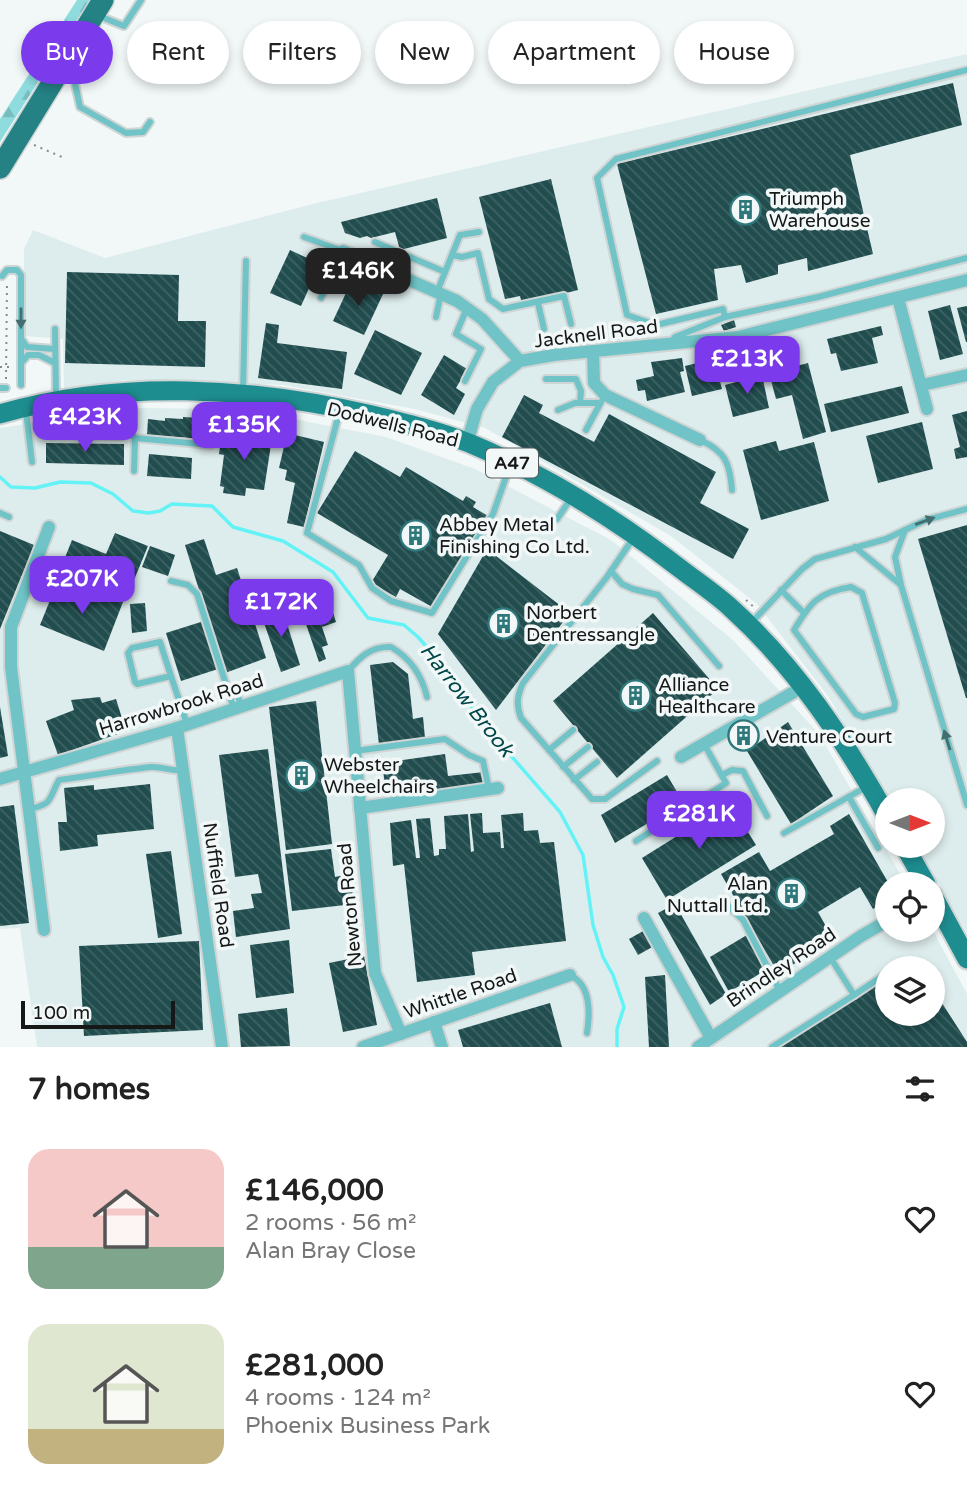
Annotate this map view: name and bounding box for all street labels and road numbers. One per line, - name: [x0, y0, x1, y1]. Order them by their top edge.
- street label: Jacknell Road: [533, 315, 659, 352]
- street label: Dodwells Road: [325, 398, 461, 452]
- road number: A47: [486, 448, 538, 477]
- street label: Harrowbrook Road: [96, 669, 266, 740]
- street label: Nuffield Road: [198, 821, 238, 949]
- street label: Newton Road: [334, 842, 366, 968]
- street label: Brindley Road: [723, 923, 840, 1012]
- street label: Whittle Road: [401, 964, 520, 1024]

